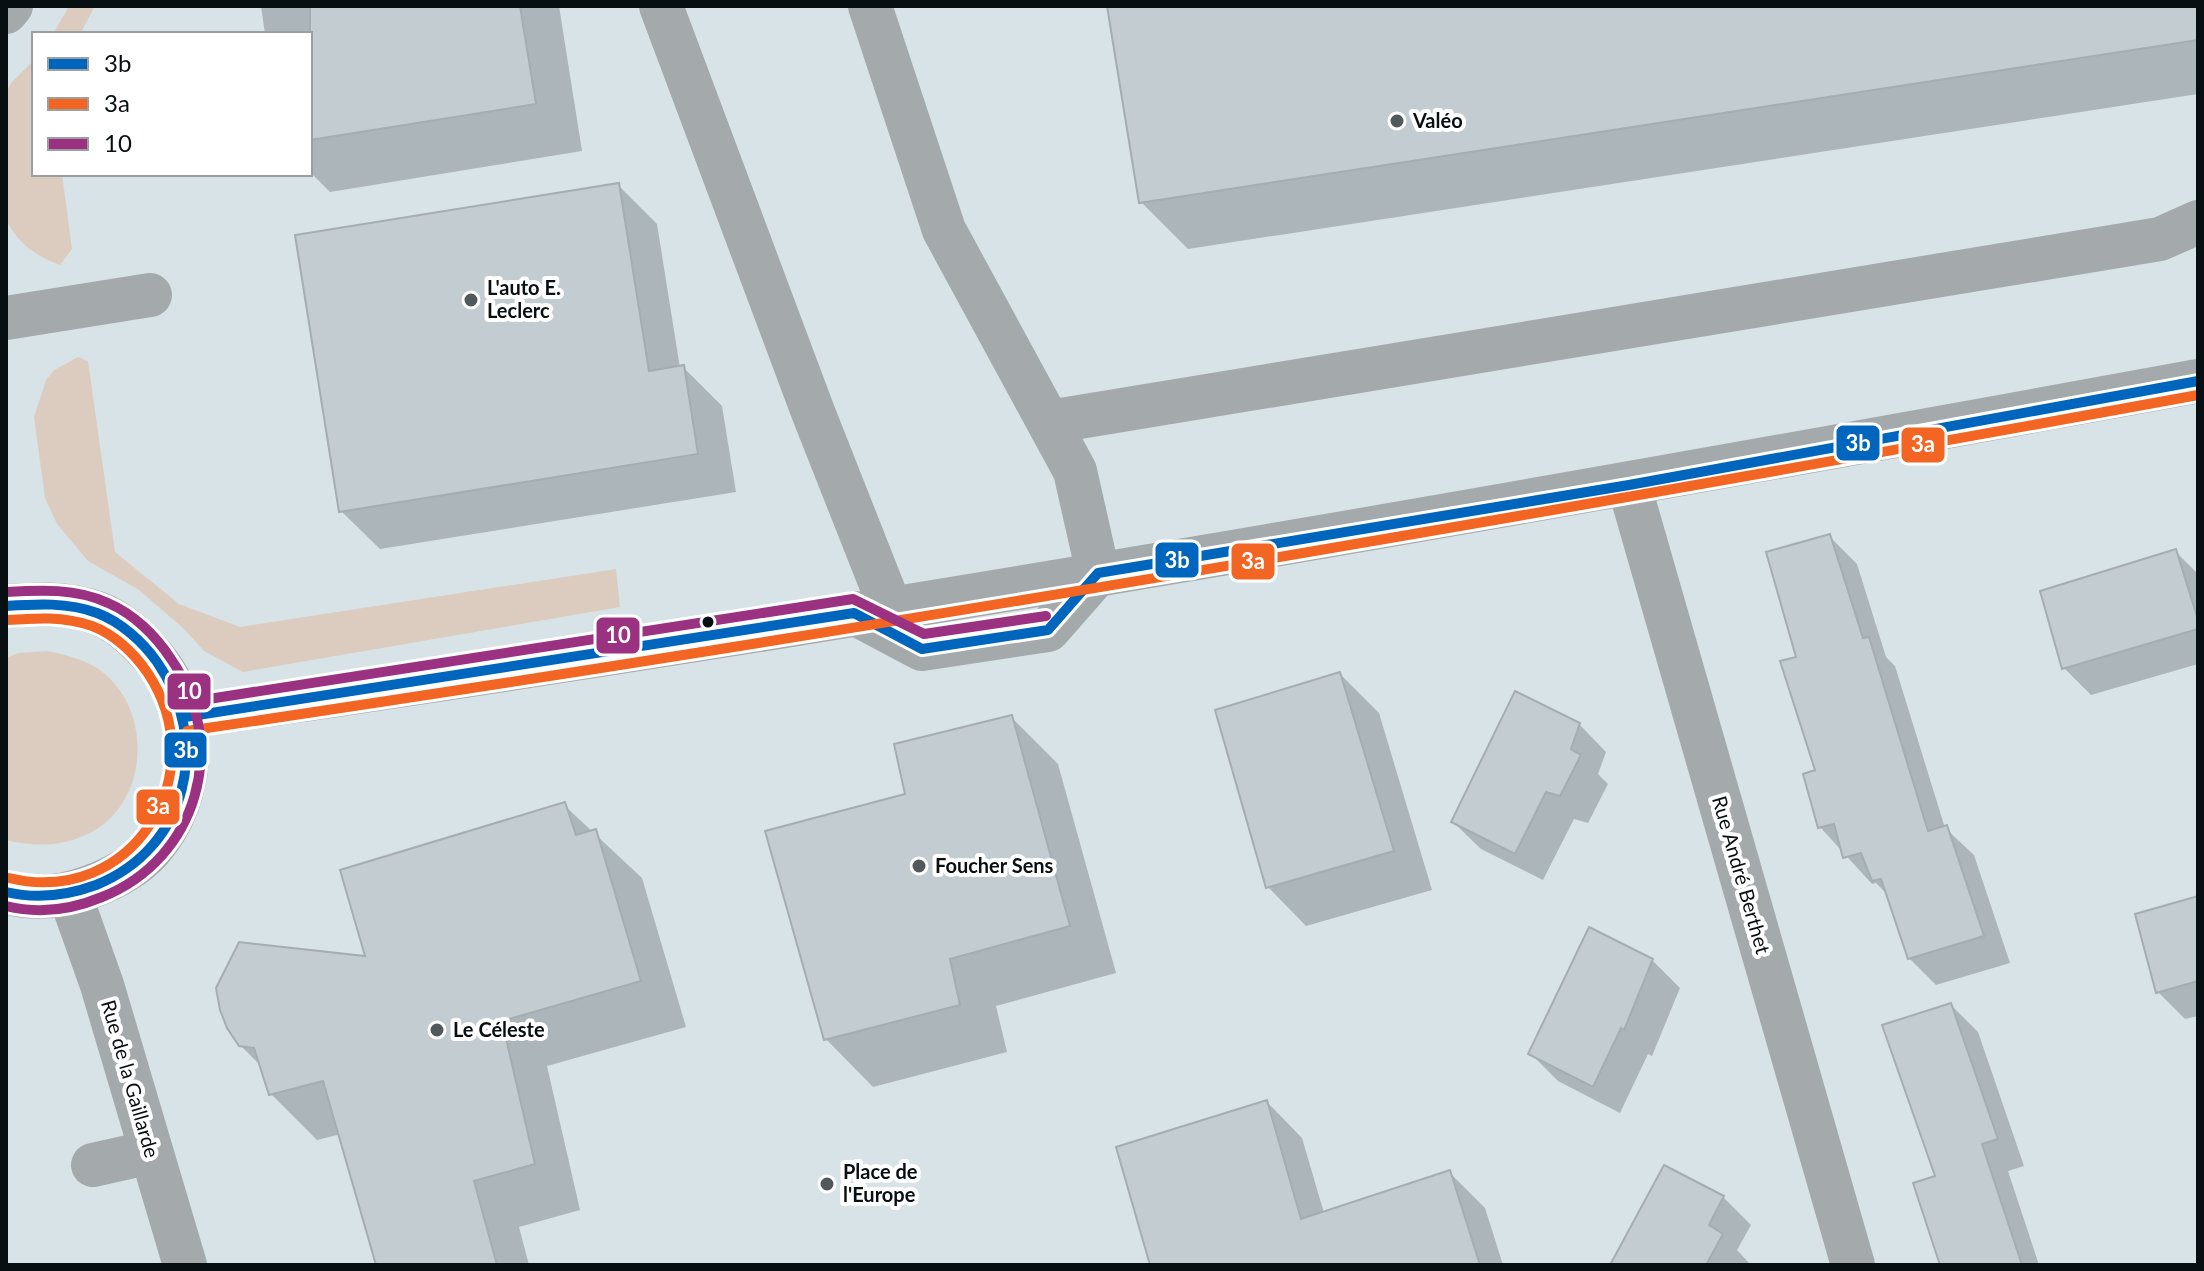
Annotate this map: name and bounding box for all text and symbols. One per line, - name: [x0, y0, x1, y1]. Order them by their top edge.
- legend: [32, 32, 312, 176]
- text: 3b: [104, 48, 131, 77]
- text: 3a: [104, 88, 130, 117]
- place label: Valéo: [1412, 108, 1463, 132]
- marker: Valéo: [1388, 112, 1406, 130]
- text: 10: [104, 128, 132, 157]
- place label: L'auto E. Leclerc: [487, 275, 561, 322]
- marker: L'auto E. Leclerc: [462, 291, 480, 309]
- line badge: 3b: [1835, 424, 1881, 462]
- line badge: 3a: [1900, 426, 1946, 464]
- text: 3b: [1845, 429, 1871, 456]
- text: 3a: [1911, 430, 1935, 457]
- line badge: 3b: [1154, 541, 1200, 579]
- line badge: 3a: [1230, 542, 1276, 581]
- text: 3b: [1164, 546, 1190, 573]
- text: 3a: [1241, 547, 1265, 574]
- unlabelled marker: [700, 614, 716, 630]
- line badge: 10: [595, 616, 641, 655]
- text: 10: [605, 621, 631, 648]
- line badge: 10: [166, 672, 212, 711]
- text: 10: [176, 677, 202, 704]
- line badge: 3b: [163, 731, 208, 769]
- text: 3b: [173, 736, 199, 763]
- line badge: 3a: [135, 788, 181, 826]
- text: 3a: [146, 792, 170, 819]
- street label: Rue André Berthet: [1708, 793, 1776, 957]
- place label: Foucher Sens: [935, 853, 1054, 877]
- marker: Foucher Sens: [910, 857, 928, 875]
- street label: Rue de la Gaillarde: [97, 997, 165, 1160]
- place label: Le Céleste: [453, 1017, 545, 1041]
- marker: Le Céleste: [428, 1021, 446, 1039]
- place label: Place de l'Europe: [843, 1159, 918, 1206]
- marker: Place de l'Europe: [818, 1175, 836, 1193]

